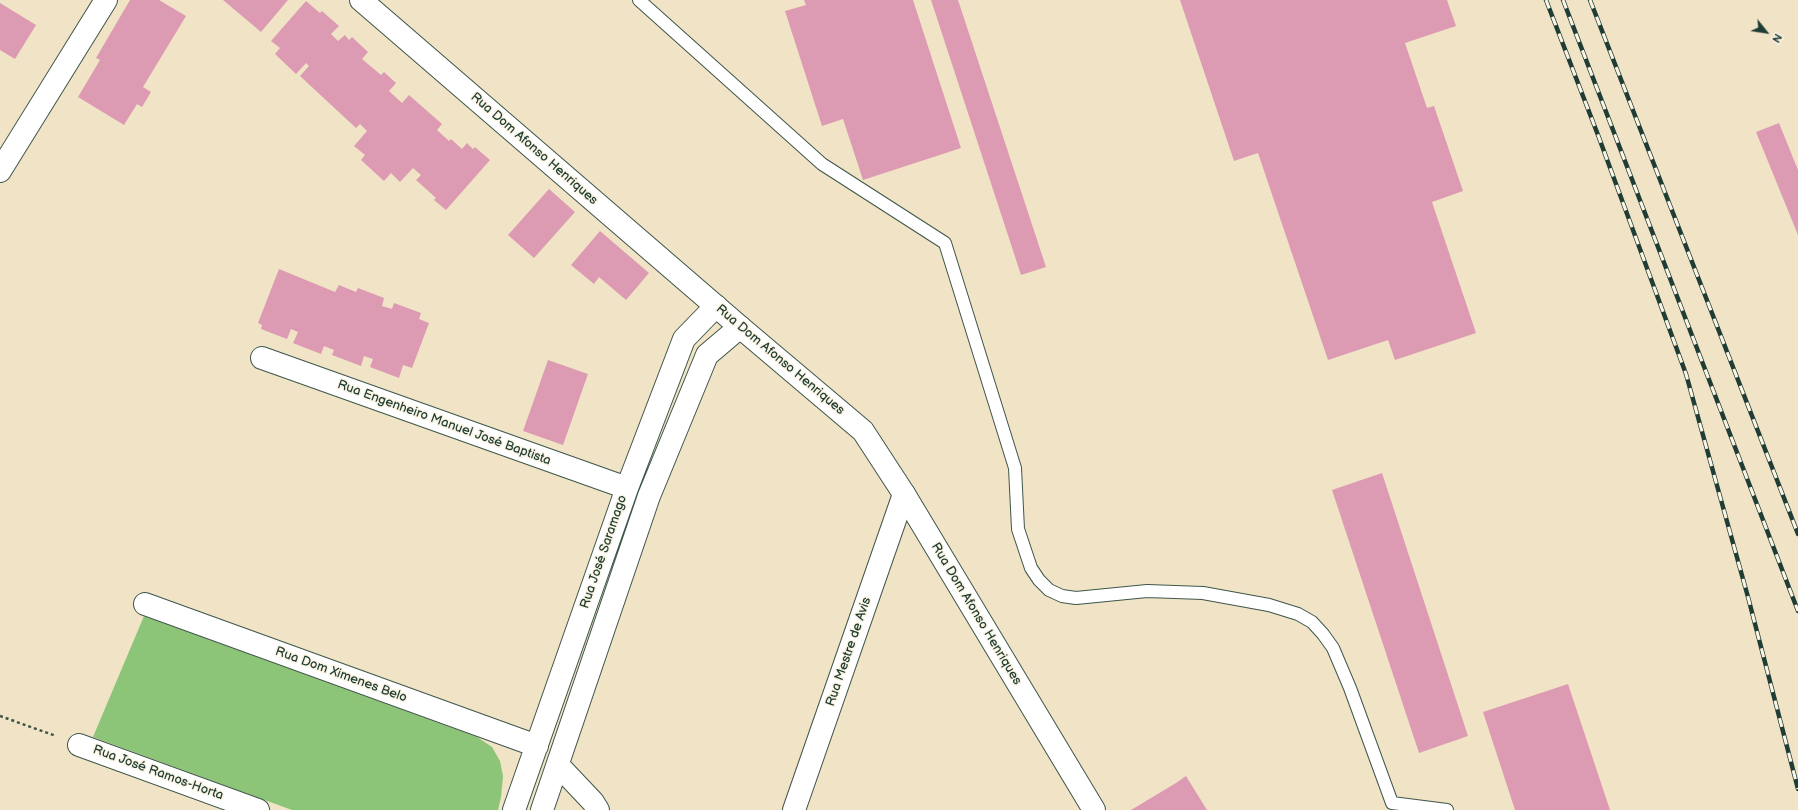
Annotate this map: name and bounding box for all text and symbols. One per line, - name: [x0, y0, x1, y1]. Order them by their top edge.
- north arrow: [1746, 12, 1786, 52]
- text: N: [1769, 31, 1785, 45]
- street label: Rua Dom Afonso Henriques: [467, 90, 601, 208]
- street label: Rua Dom Afonso Henriques: [713, 302, 847, 418]
- street label: Rua Engenheiro Manuel José Baptista: [335, 377, 553, 469]
- street label: Rua José Saramago: [577, 493, 631, 611]
- street label: Rua Dom Afonso Henriques: [927, 540, 1025, 688]
- street label: Rua Mestre de Avis: [823, 595, 875, 709]
- street label: Rua Dom Ximenes Belo: [273, 644, 409, 706]
- street label: Rua José Ramos-Horta: [91, 742, 225, 804]

